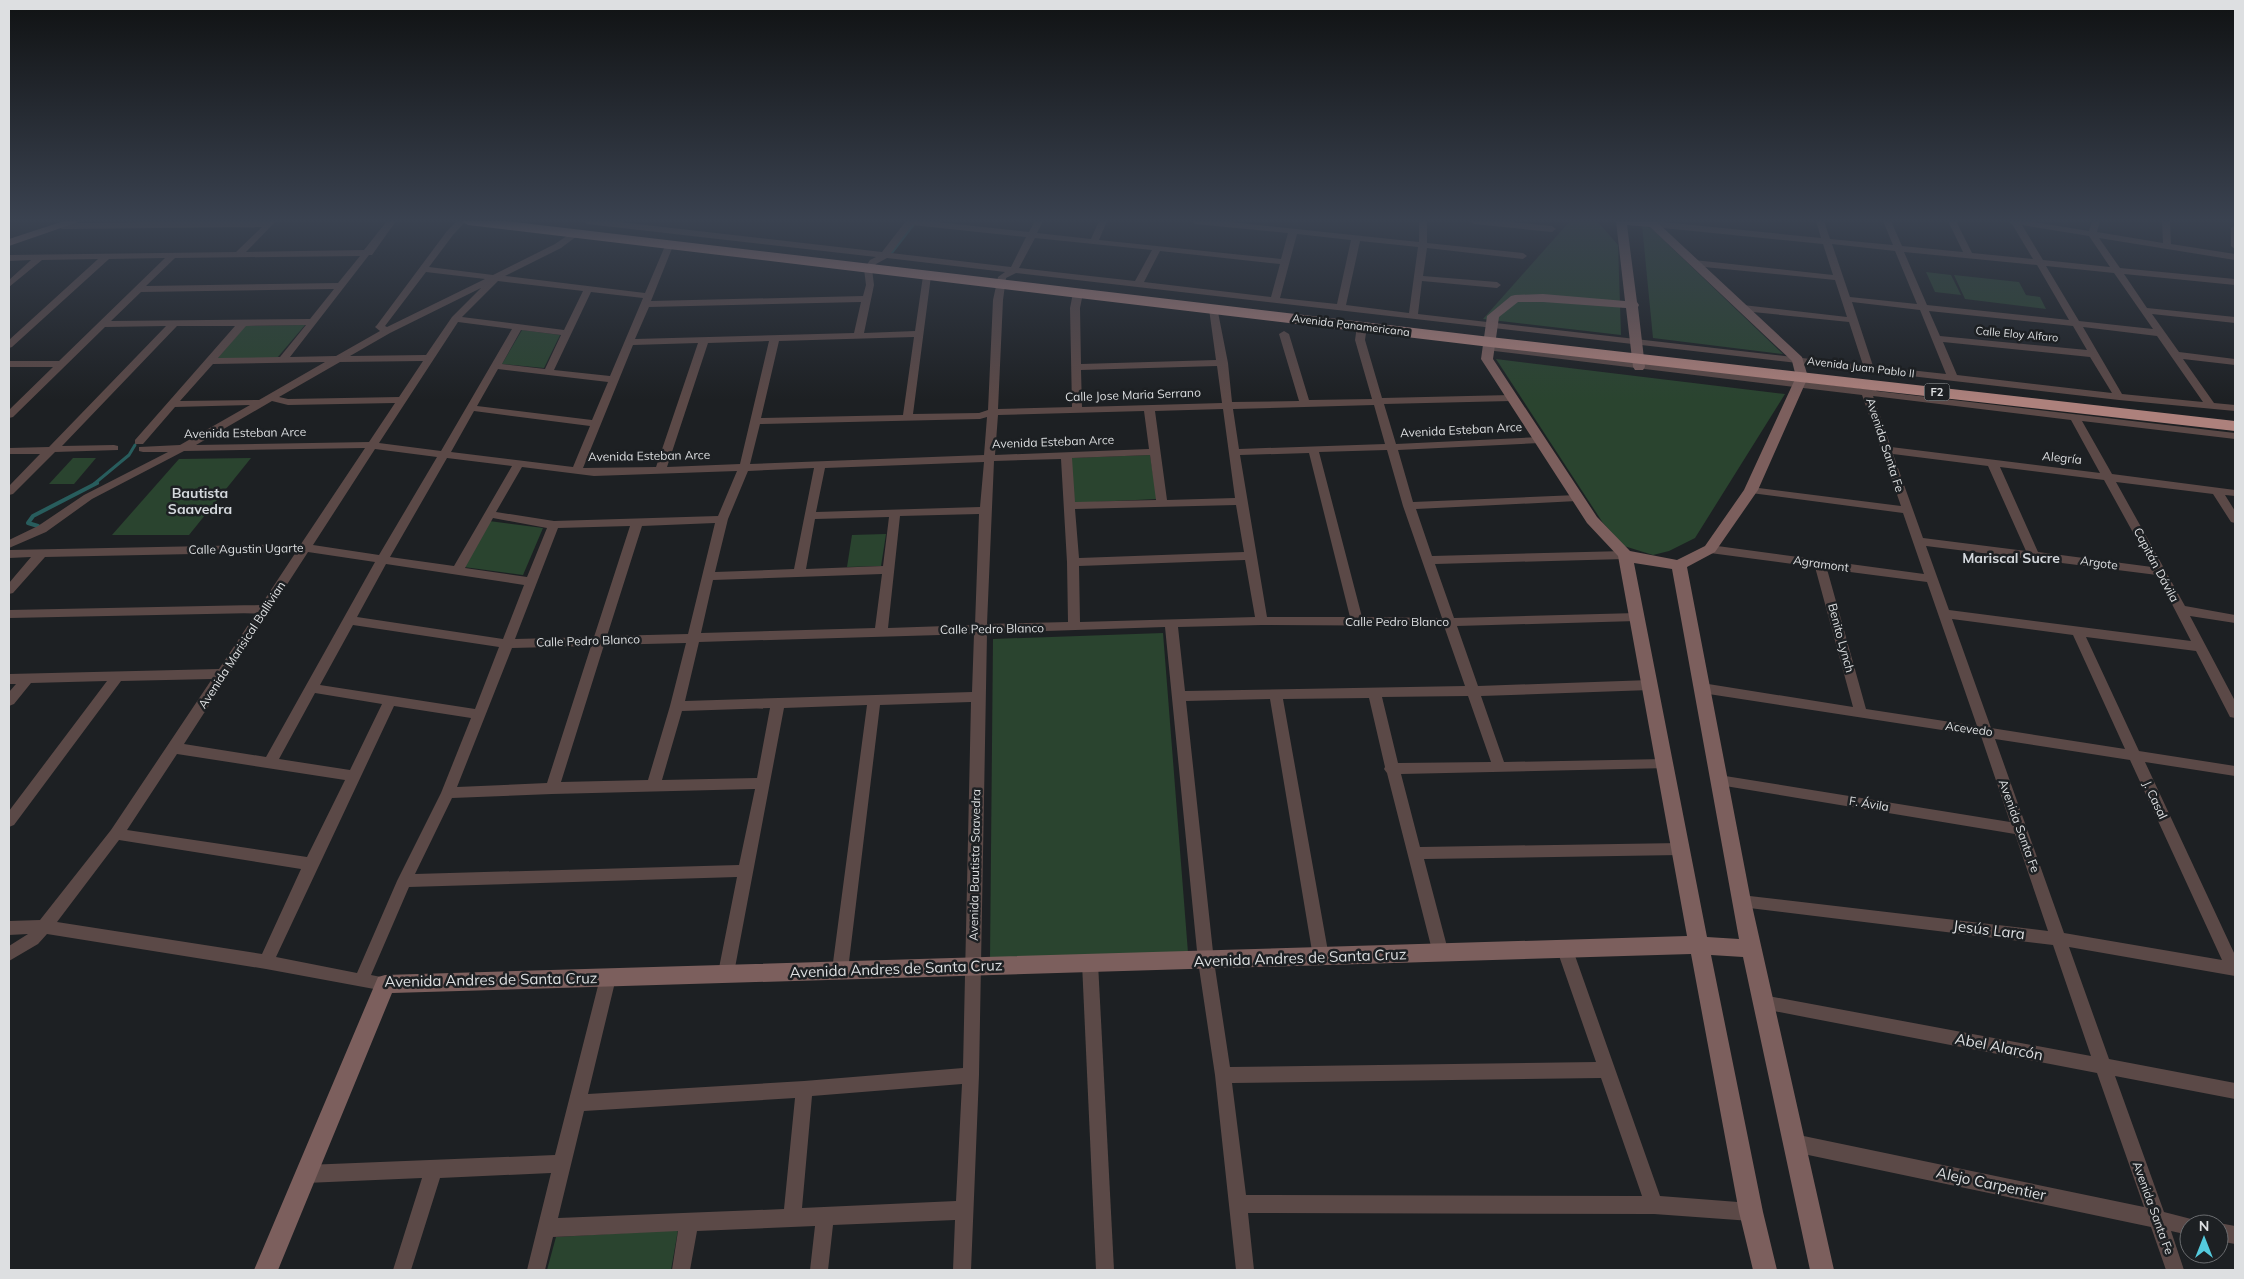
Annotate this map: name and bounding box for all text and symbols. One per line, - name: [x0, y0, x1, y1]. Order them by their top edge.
- street label: Avenida Panamericana: [1291, 311, 1411, 339]
- street label: Calle Eloy Alfaro: [1975, 323, 2059, 345]
- street label: Avenida Juan Pablo II: [1806, 353, 1916, 381]
- road number: F2: [1924, 384, 1950, 401]
- street label: Calle Jose Maria Serrano: [1065, 385, 1201, 404]
- street label: Avenida Santa Fe: [1863, 396, 1908, 494]
- street label: Avenida Esteban Arce: [1400, 419, 1522, 440]
- street label: Avenida Esteban Arce: [184, 424, 306, 441]
- street label: Avenida Esteban Arce: [992, 432, 1114, 451]
- street label: Avenida Esteban Arce: [588, 447, 710, 464]
- street label: Alegría: [2041, 448, 2083, 467]
- district label: Bautista Saavedra: [168, 484, 232, 518]
- street label: Capitán Dávila: [2131, 525, 2182, 605]
- street label: Calle Agustin Ugarte: [188, 540, 304, 557]
- district label: Mariscal Sucre: [1962, 549, 2060, 567]
- street label: Agramont: [1792, 552, 1850, 575]
- street label: Argote: [2079, 552, 2119, 573]
- street label: Avenida Marisical Ballivian: [195, 578, 288, 711]
- street label: Benito Lynch: [1825, 602, 1858, 674]
- street label: Calle Pedro Blanco: [1345, 614, 1449, 629]
- street label: Calle Pedro Blanco: [940, 620, 1044, 637]
- street label: Calle Pedro Blanco: [536, 631, 640, 650]
- street label: Acevedo: [1944, 718, 1994, 739]
- street label: Avenida Santa Fe: [1996, 777, 2043, 874]
- street label: J. Casal: [2140, 778, 2171, 821]
- street label: Avenida Bautista Saavedra: [966, 789, 983, 941]
- street label: F. Ávila: [1848, 793, 1890, 814]
- street label: Jesús Lara: [1952, 916, 2026, 943]
- street label: Avenida Andres de Santa Cruz: [1193, 944, 1407, 971]
- street label: Avenida Andres de Santa Cruz: [789, 955, 1003, 982]
- street label: Avenida Andres de Santa Cruz: [384, 968, 598, 991]
- street label: Abel Alarcón: [1953, 1029, 2045, 1064]
- street label: Avenida Santa Fe: [2130, 1159, 2177, 1256]
- street label: Alejo Carpentier: [1935, 1163, 2048, 1205]
- north arrow: [2179, 1214, 2229, 1264]
- text: N: [2199, 1217, 2209, 1235]

